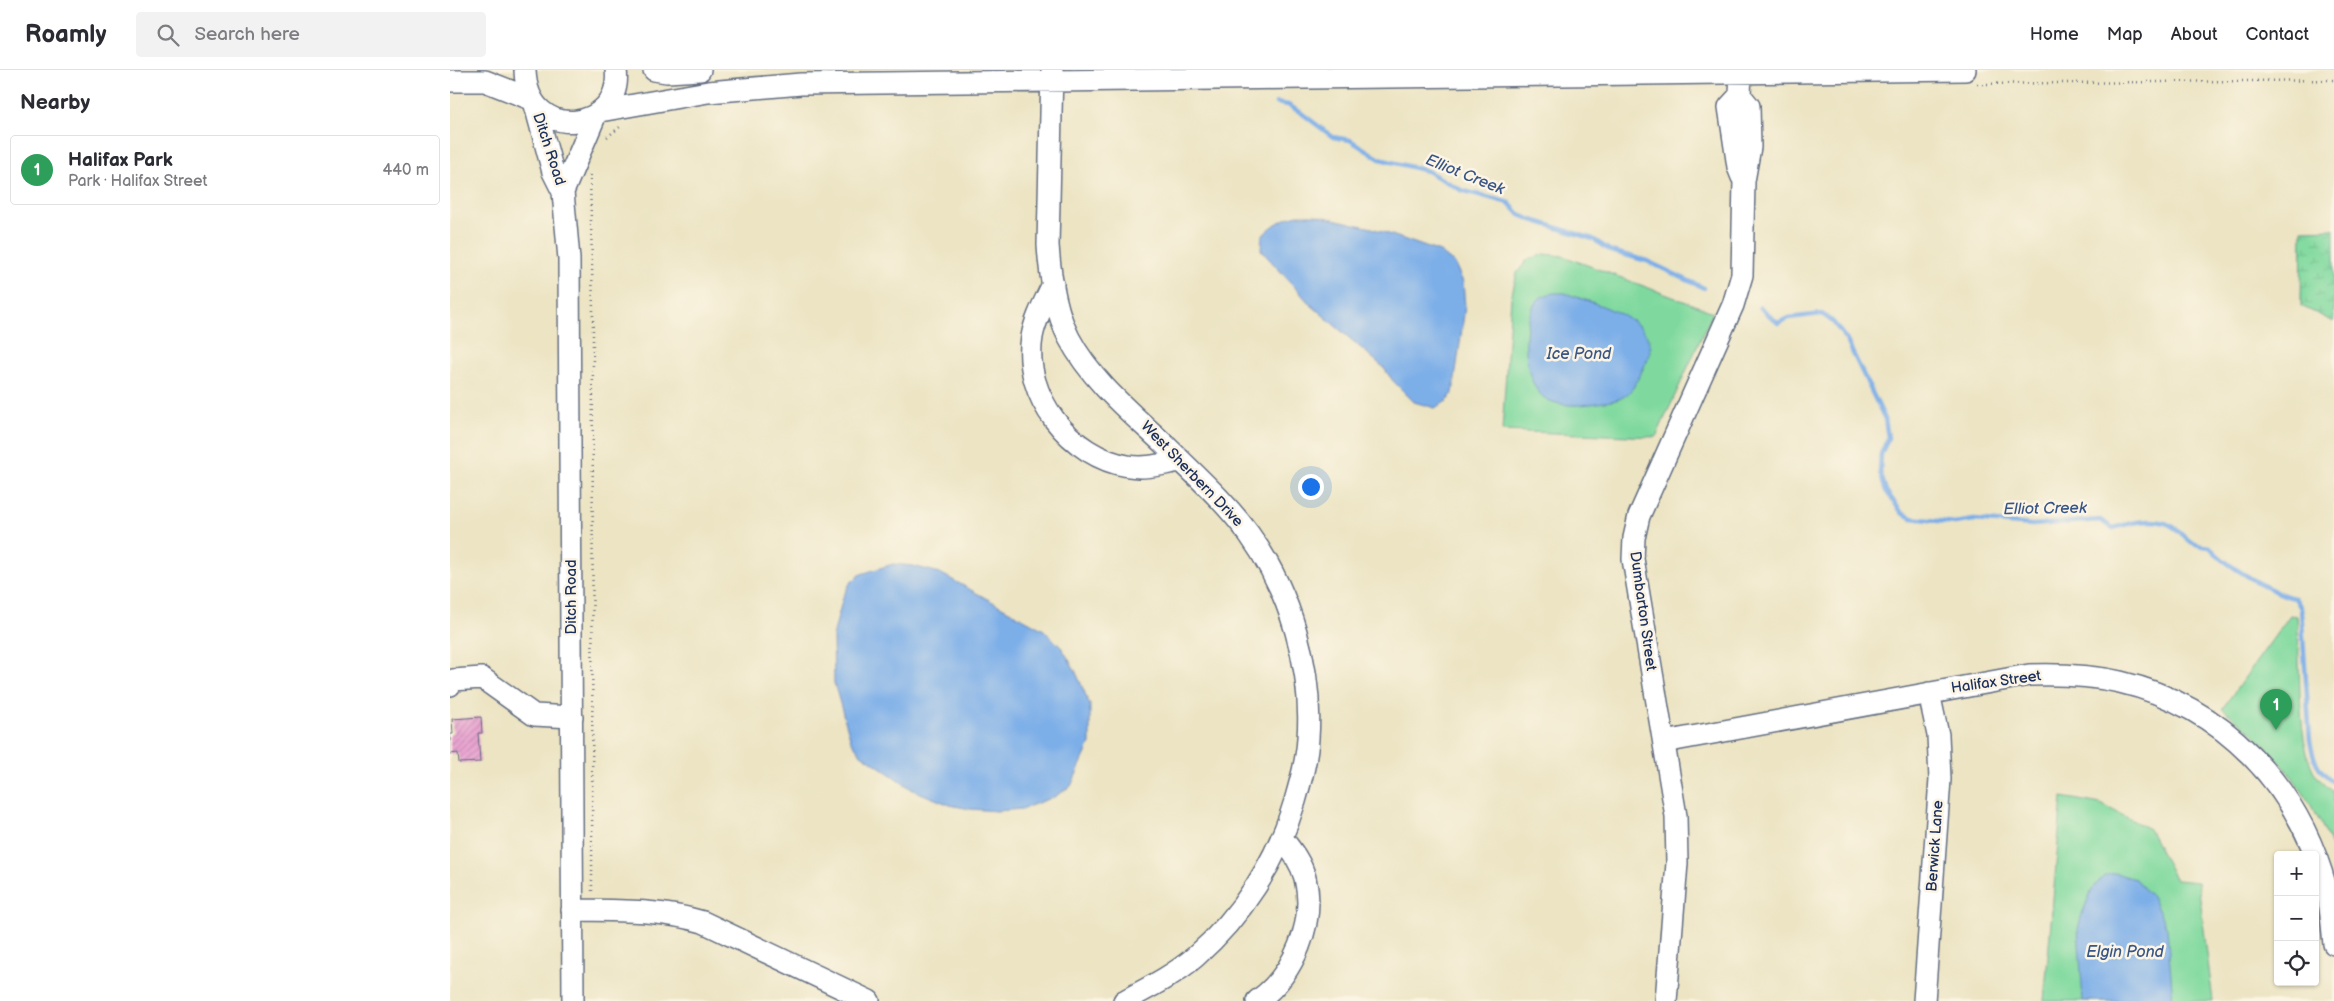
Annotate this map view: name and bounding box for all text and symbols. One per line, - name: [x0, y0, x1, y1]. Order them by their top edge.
- search box: [136, 12, 486, 57]
- text: Roamly: [25, 20, 106, 49]
- icon: search: [154, 21, 182, 49]
- text: Search here: [194, 23, 300, 46]
- text: Home: [2030, 24, 2079, 45]
- text: Map: [2107, 24, 2143, 45]
- text: About: [2171, 24, 2218, 45]
- text: Contact: [2246, 24, 2309, 45]
- text: Nearby: [20, 90, 90, 115]
- street label: Ditch Road: [528, 110, 570, 188]
- text: Halifax Park: [68, 149, 173, 172]
- water label: Elliot Creek: [1423, 151, 1508, 200]
- text: 1: [34, 161, 40, 180]
- text: 440 m: [383, 161, 429, 180]
- text: Park · Halifax Street: [68, 172, 207, 191]
- water label: Ice Pond: [1546, 345, 1612, 364]
- street label: West Sherbern Drive: [1137, 417, 1247, 531]
- your location: [1298, 474, 1324, 500]
- water label: Elliot Creek: [2003, 499, 2088, 519]
- street label: Dumbarton Street: [1625, 550, 1661, 672]
- street label: Ditch Road: [562, 559, 581, 635]
- street label: Halifax Street: [1950, 666, 2043, 698]
- pin: 1: [2260, 689, 2292, 730]
- street label: Berwick Lane: [1922, 800, 1948, 892]
- map controls: [2274, 851, 2319, 986]
- button: +: [2274, 851, 2319, 896]
- button: −: [2274, 896, 2319, 941]
- button: locate: [2274, 941, 2319, 986]
- water label: Elgin Pond: [2086, 943, 2165, 962]

